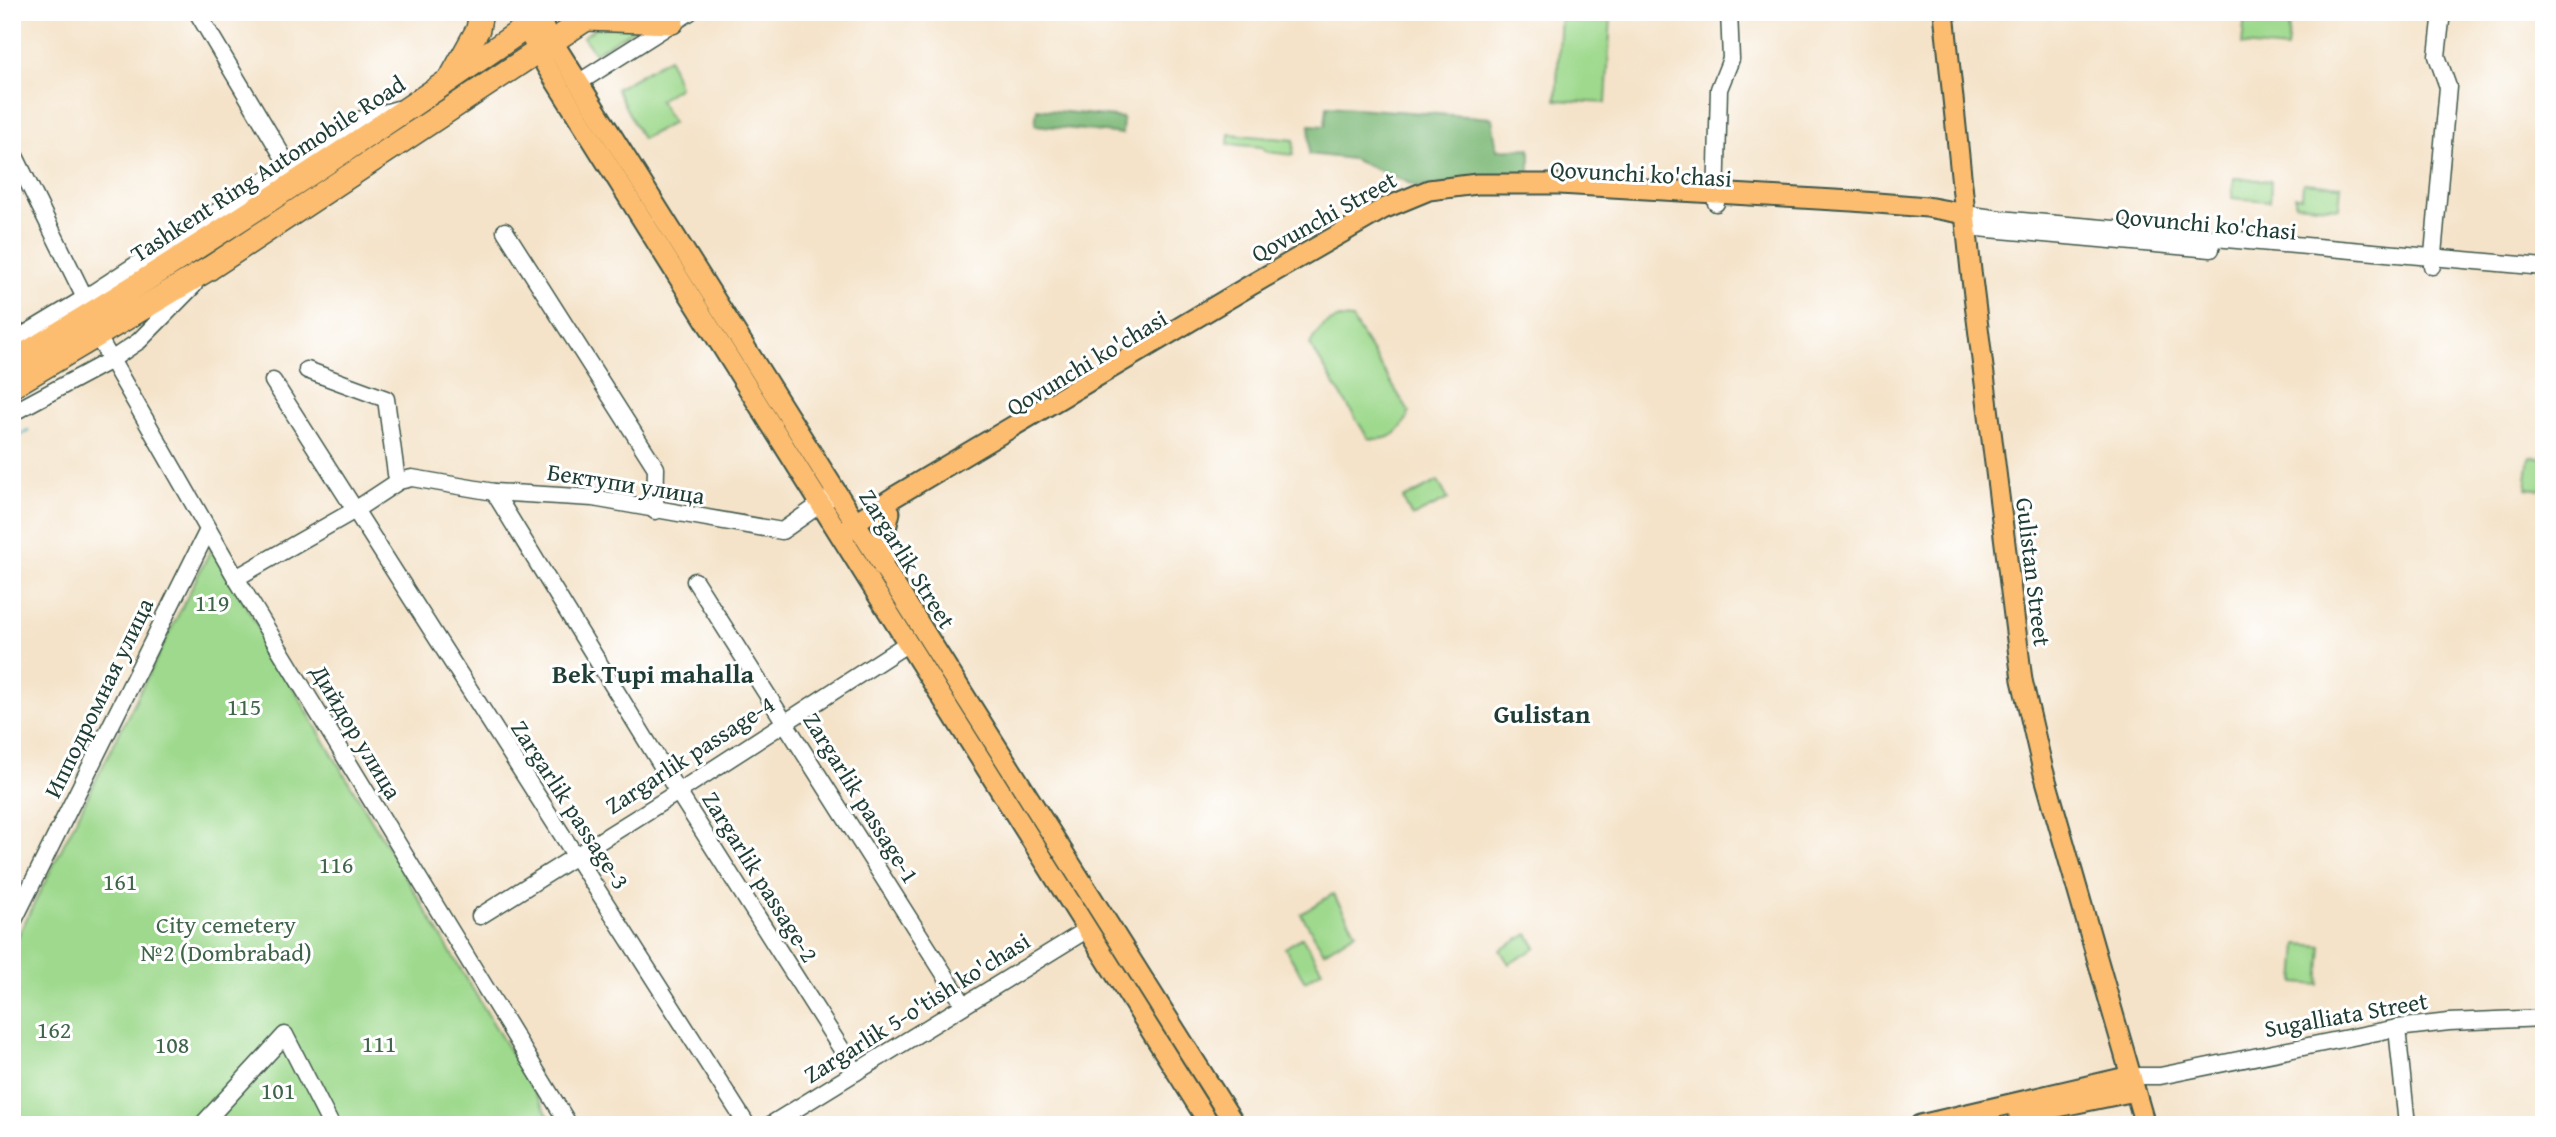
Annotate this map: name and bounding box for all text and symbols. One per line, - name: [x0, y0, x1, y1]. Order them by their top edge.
- street label: Tashkent Ring Automobile Road: [124, 66, 412, 271]
- street label: Qovunchi ko'chasi: [1549, 151, 1733, 196]
- street label: Qovunchi Street: [1245, 162, 1403, 271]
- street label: Qovunchi ko'chasi: [2114, 198, 2298, 249]
- street label: Qovunchi ko'chasi: [1000, 301, 1174, 424]
- street label: Бектупи улица: [545, 454, 708, 513]
- street label: Zargarlik Street: [851, 482, 965, 636]
- street label: Gulistan Street: [2007, 496, 2060, 649]
- park label: 119: [195, 585, 229, 620]
- street label: Ипподромная улица: [35, 591, 162, 804]
- district label: Bek Tupi mahalla: [552, 654, 755, 693]
- street label: Дийдор улица: [302, 657, 411, 806]
- street label: Zargarlik passage-4: [598, 687, 781, 823]
- park label: 115: [227, 689, 261, 724]
- district label: Gulistan: [1494, 694, 1591, 733]
- street label: Zargarlik passage-1: [795, 705, 928, 890]
- street label: Zargarlik passage-3: [502, 713, 638, 896]
- street label: Zargarlik passage-2: [694, 784, 827, 969]
- park label: 116: [319, 847, 353, 882]
- park label: 161: [103, 864, 137, 899]
- park label: City cemetery №2 (Dombrabad): [140, 907, 312, 970]
- street label: Zargarlik 5-o'tish ko'chasi: [797, 923, 1037, 1092]
- street label: Sugalliata Street: [2261, 983, 2431, 1046]
- park label: 162: [37, 1012, 71, 1047]
- park label: 111: [362, 1026, 396, 1061]
- park label: 108: [155, 1027, 189, 1062]
- park label: 101: [261, 1073, 295, 1108]

